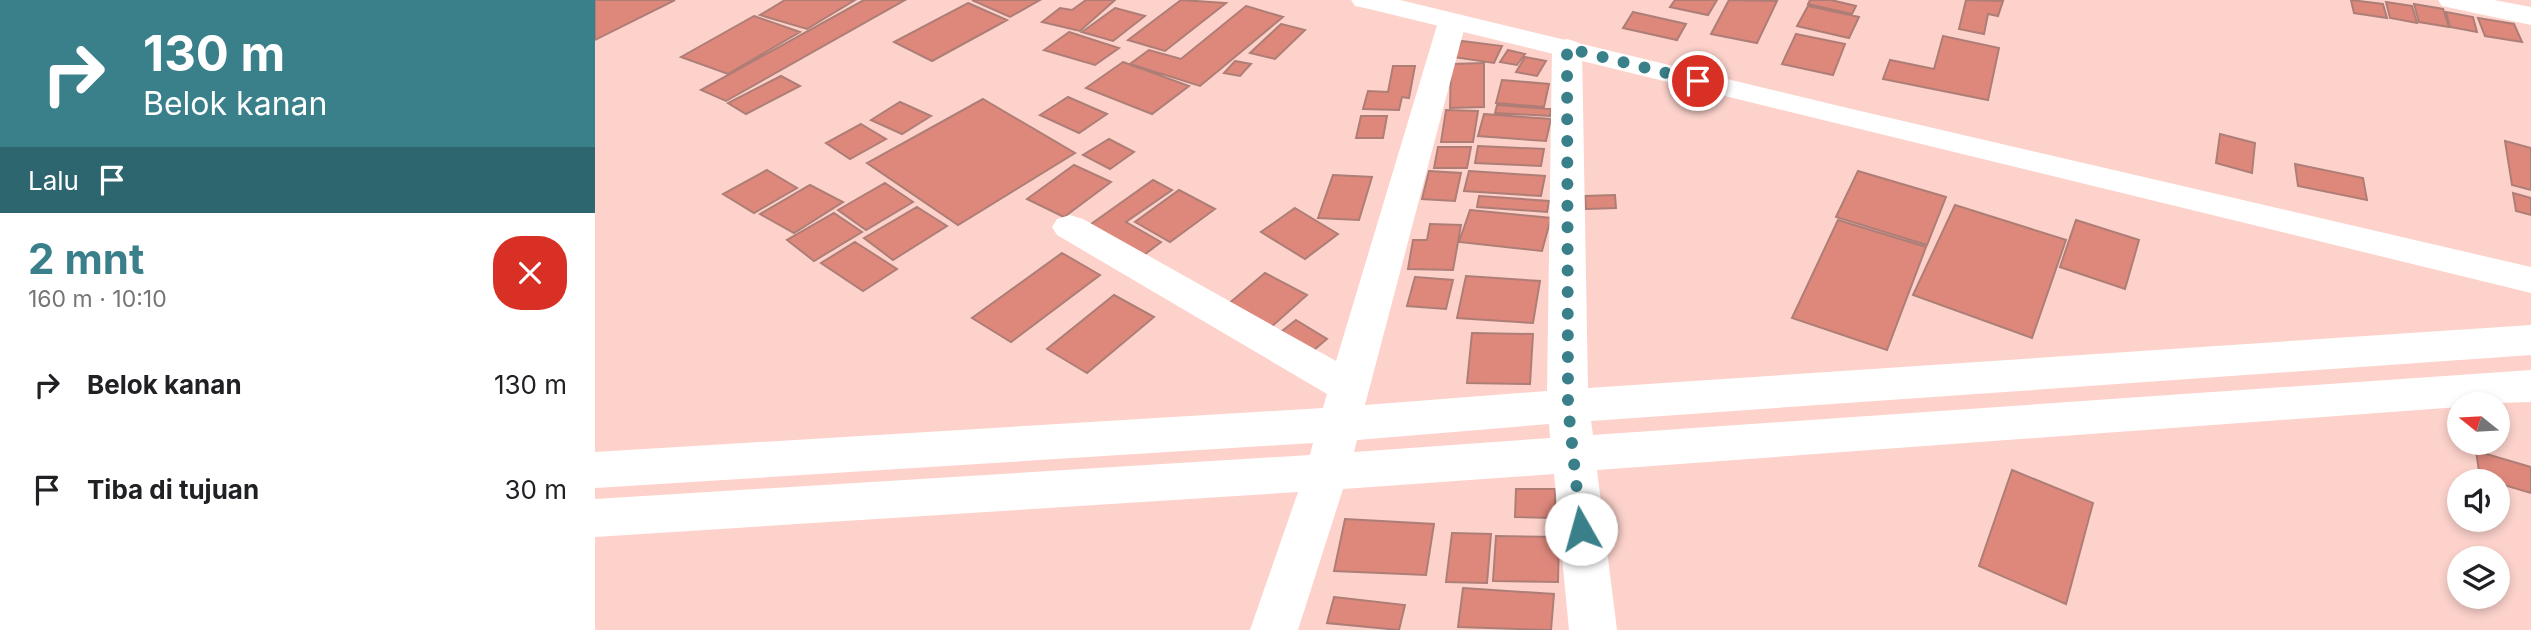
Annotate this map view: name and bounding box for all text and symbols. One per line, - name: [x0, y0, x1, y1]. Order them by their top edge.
- text: 130 m: [143, 24, 285, 83]
- icon: right: [28, 28, 119, 119]
- pin: [1668, 51, 1728, 111]
- icon: arrive: [1679, 62, 1717, 100]
- text: Belok kanan: [143, 84, 327, 123]
- icon: arrive: [93, 161, 131, 199]
- text: Lalu: [28, 165, 79, 196]
- text: 2 mnt: [28, 233, 144, 284]
- button: close: [493, 236, 567, 310]
- text: 160 m · 10:10: [28, 285, 167, 313]
- icon: right: [28, 366, 66, 404]
- text: Belok kanan: [87, 369, 242, 400]
- text: 130 m: [494, 369, 567, 400]
- north arrow: [2447, 392, 2509, 455]
- map controls: [2447, 392, 2510, 609]
- button: sound: [2447, 469, 2510, 532]
- icon: arrive: [28, 471, 66, 509]
- text: Tiba di tujuan: [87, 474, 259, 505]
- text: 30 m: [504, 474, 567, 505]
- position arrow: [1544, 492, 1618, 566]
- button: layers: [2447, 546, 2510, 609]

